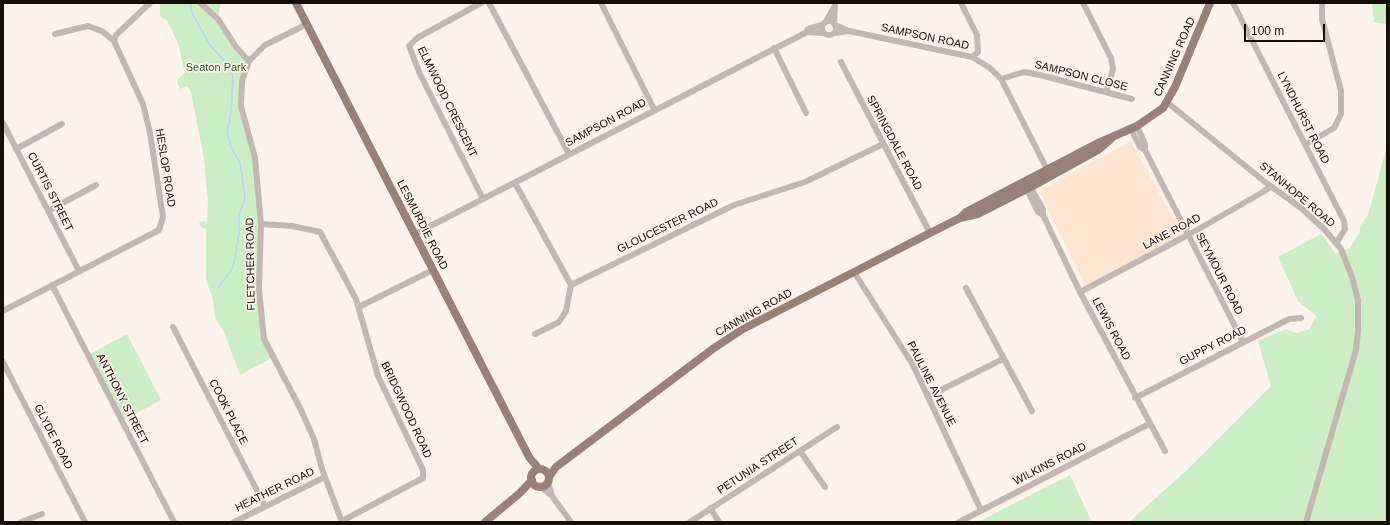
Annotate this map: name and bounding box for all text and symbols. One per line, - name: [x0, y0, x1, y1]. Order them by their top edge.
- street label: CANNING ROAD: [1152, 15, 1198, 99]
- scale bar: [1246, 16, 1327, 42]
- street label: SAMPSON ROAD: [880, 21, 970, 53]
- text: 100 m: [1251, 24, 1284, 38]
- street label: ELMWOOD CRESCENT: [414, 44, 480, 160]
- street label: SAMPSON CLOSE: [1033, 58, 1129, 94]
- park label: Seaton Park: [186, 61, 246, 75]
- street label: LYNDHURST ROAD: [1274, 70, 1332, 166]
- street label: SPRINGDALE ROAD: [863, 93, 925, 193]
- street label: SAMPSON ROAD: [563, 96, 649, 150]
- street label: HESLOP ROAD: [152, 128, 178, 208]
- street label: CURTIS STREET: [24, 150, 76, 234]
- street label: STANHOPE ROAD: [1257, 160, 1337, 230]
- street label: LESMURDIE ROAD: [394, 178, 450, 272]
- street label: GLOUCESTER ROAD: [615, 196, 721, 256]
- street label: LANE ROAD: [1141, 211, 1203, 253]
- street label: FLETCHER ROAD: [244, 217, 258, 311]
- street label: SEYMOUR ROAD: [1193, 231, 1245, 317]
- street label: CANNING ROAD: [713, 286, 795, 340]
- street label: LEWIS ROAD: [1089, 295, 1133, 363]
- street label: GUPPY ROAD: [1177, 323, 1249, 369]
- street label: PAULINE AVENUE: [904, 339, 958, 429]
- street label: ANTHONY STREET: [93, 351, 151, 447]
- street label: BRIDGWOOD ROAD: [378, 360, 434, 460]
- street label: COOK PLACE: [206, 377, 250, 447]
- street label: GLYDE ROAD: [31, 402, 75, 472]
- street label: PETUNIA STREET: [715, 435, 801, 497]
- street label: WILKINS ROAD: [1011, 440, 1089, 488]
- street label: HEATHER ROAD: [233, 465, 317, 515]

